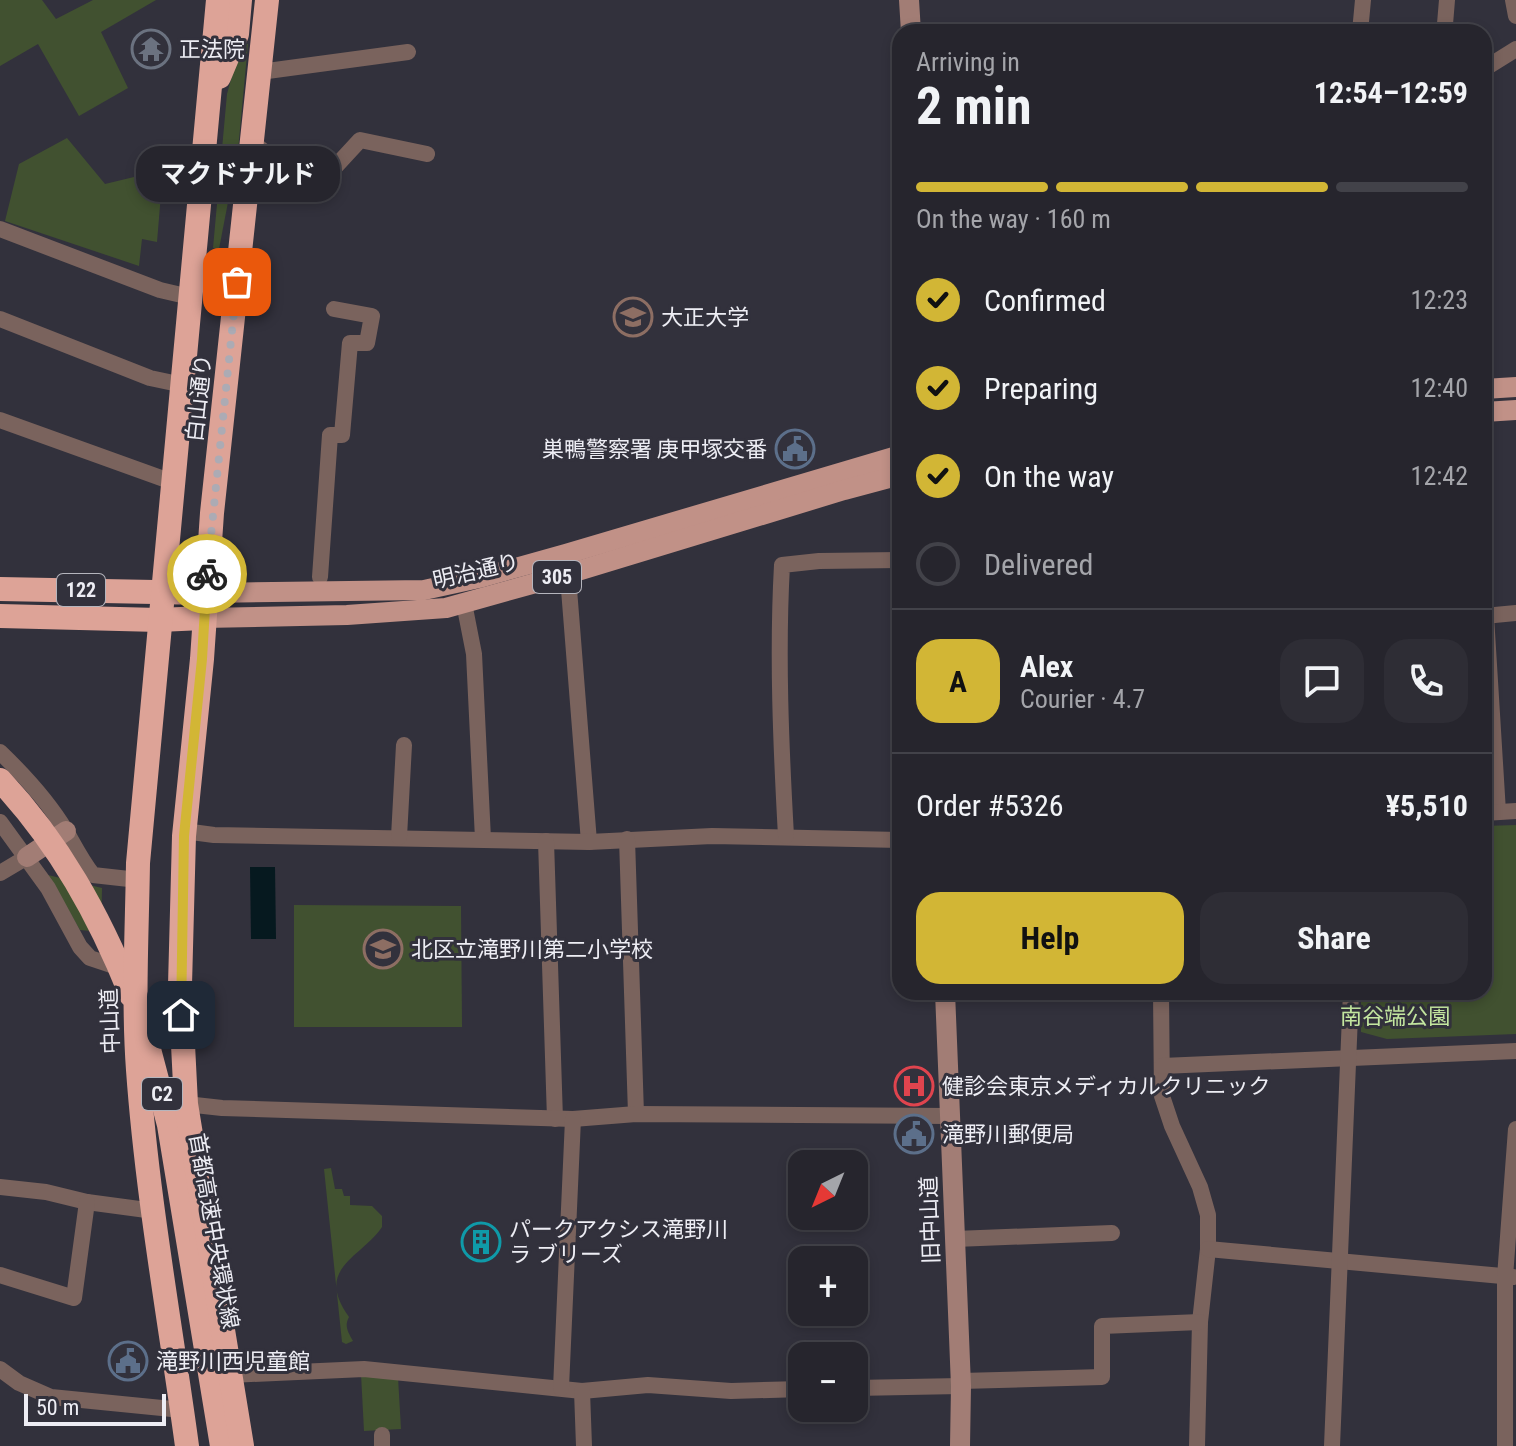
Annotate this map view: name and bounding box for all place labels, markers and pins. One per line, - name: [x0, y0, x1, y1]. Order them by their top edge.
- temple icon: 正法院: [130, 28, 172, 70]
- place label: 正法院: [179, 37, 245, 62]
- callout: マクドナルド: [135, 146, 339, 202]
- pin: [203, 248, 271, 316]
- school or university icon: 大正大学: [612, 296, 654, 338]
- place label: 大正大学: [661, 305, 749, 330]
- public building icon: 巣鴨警察署 庚甲塚交番: [774, 428, 816, 470]
- place label: 巣鴨警察署 庚甲塚交番: [542, 437, 767, 462]
- school or university icon: 北区立滝野川第二小学校: [362, 928, 404, 970]
- place label: 北区立滝野川第二小学校: [411, 937, 653, 962]
- pin: [147, 981, 215, 1049]
- hospital icon: 健診会東京メディカルクリニック: [893, 1065, 935, 1107]
- place label: 健診会東京メディカルクリニック: [942, 1074, 1270, 1099]
- public building icon: 滝野川郵便局: [893, 1113, 935, 1155]
- place label: 滝野川郵便局: [942, 1122, 1074, 1147]
- place label: パークアクシス滝野川 ラ ブリーズ: [509, 1217, 728, 1267]
- building icon: パークアクシス滝野川 ラ ブリーズ: [460, 1221, 502, 1263]
- public building icon: 滝野川西児童館: [107, 1340, 149, 1382]
- place label: 滝野川西児童館: [156, 1349, 310, 1374]

